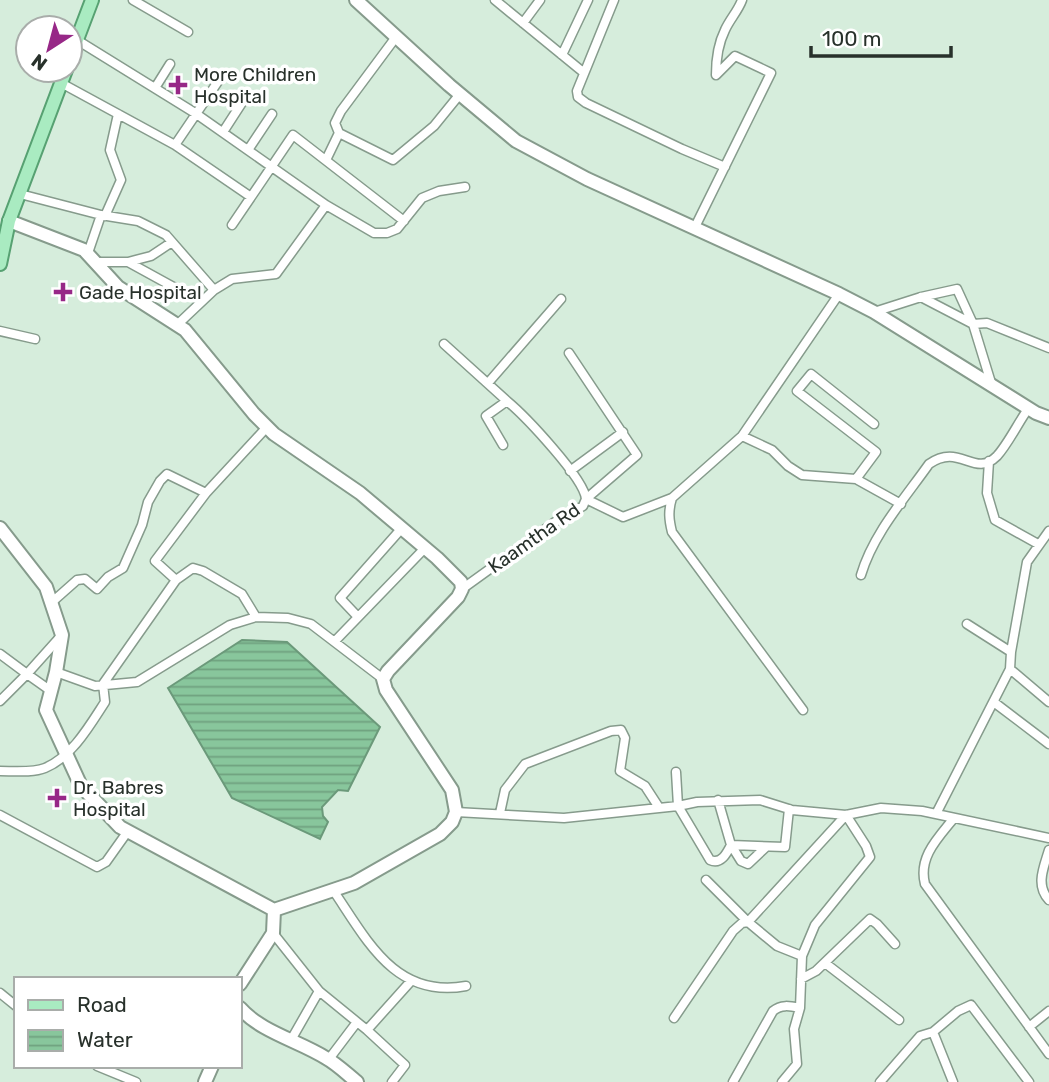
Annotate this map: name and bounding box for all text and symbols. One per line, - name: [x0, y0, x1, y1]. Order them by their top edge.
- north arrow: [14, 14, 84, 84]
- scale bar: [811, 14, 951, 58]
- text: 100 m: [822, 26, 881, 51]
- text: N: [27, 49, 52, 76]
- place label: More Children Hospital: [194, 63, 316, 108]
- marker: More Children Hospital: [168, 75, 188, 95]
- place label: Gade Hospital: [79, 281, 202, 304]
- marker: Gade Hospital: [53, 282, 73, 302]
- street label: Kaamtha Rd: [484, 498, 584, 578]
- place label: Dr. Babres Hospital: [73, 776, 164, 821]
- marker: Dr. Babres Hospital: [47, 788, 67, 808]
- legend: [14, 977, 242, 1068]
- text: Road: [77, 992, 127, 1017]
- text: Water: [77, 1027, 133, 1052]

